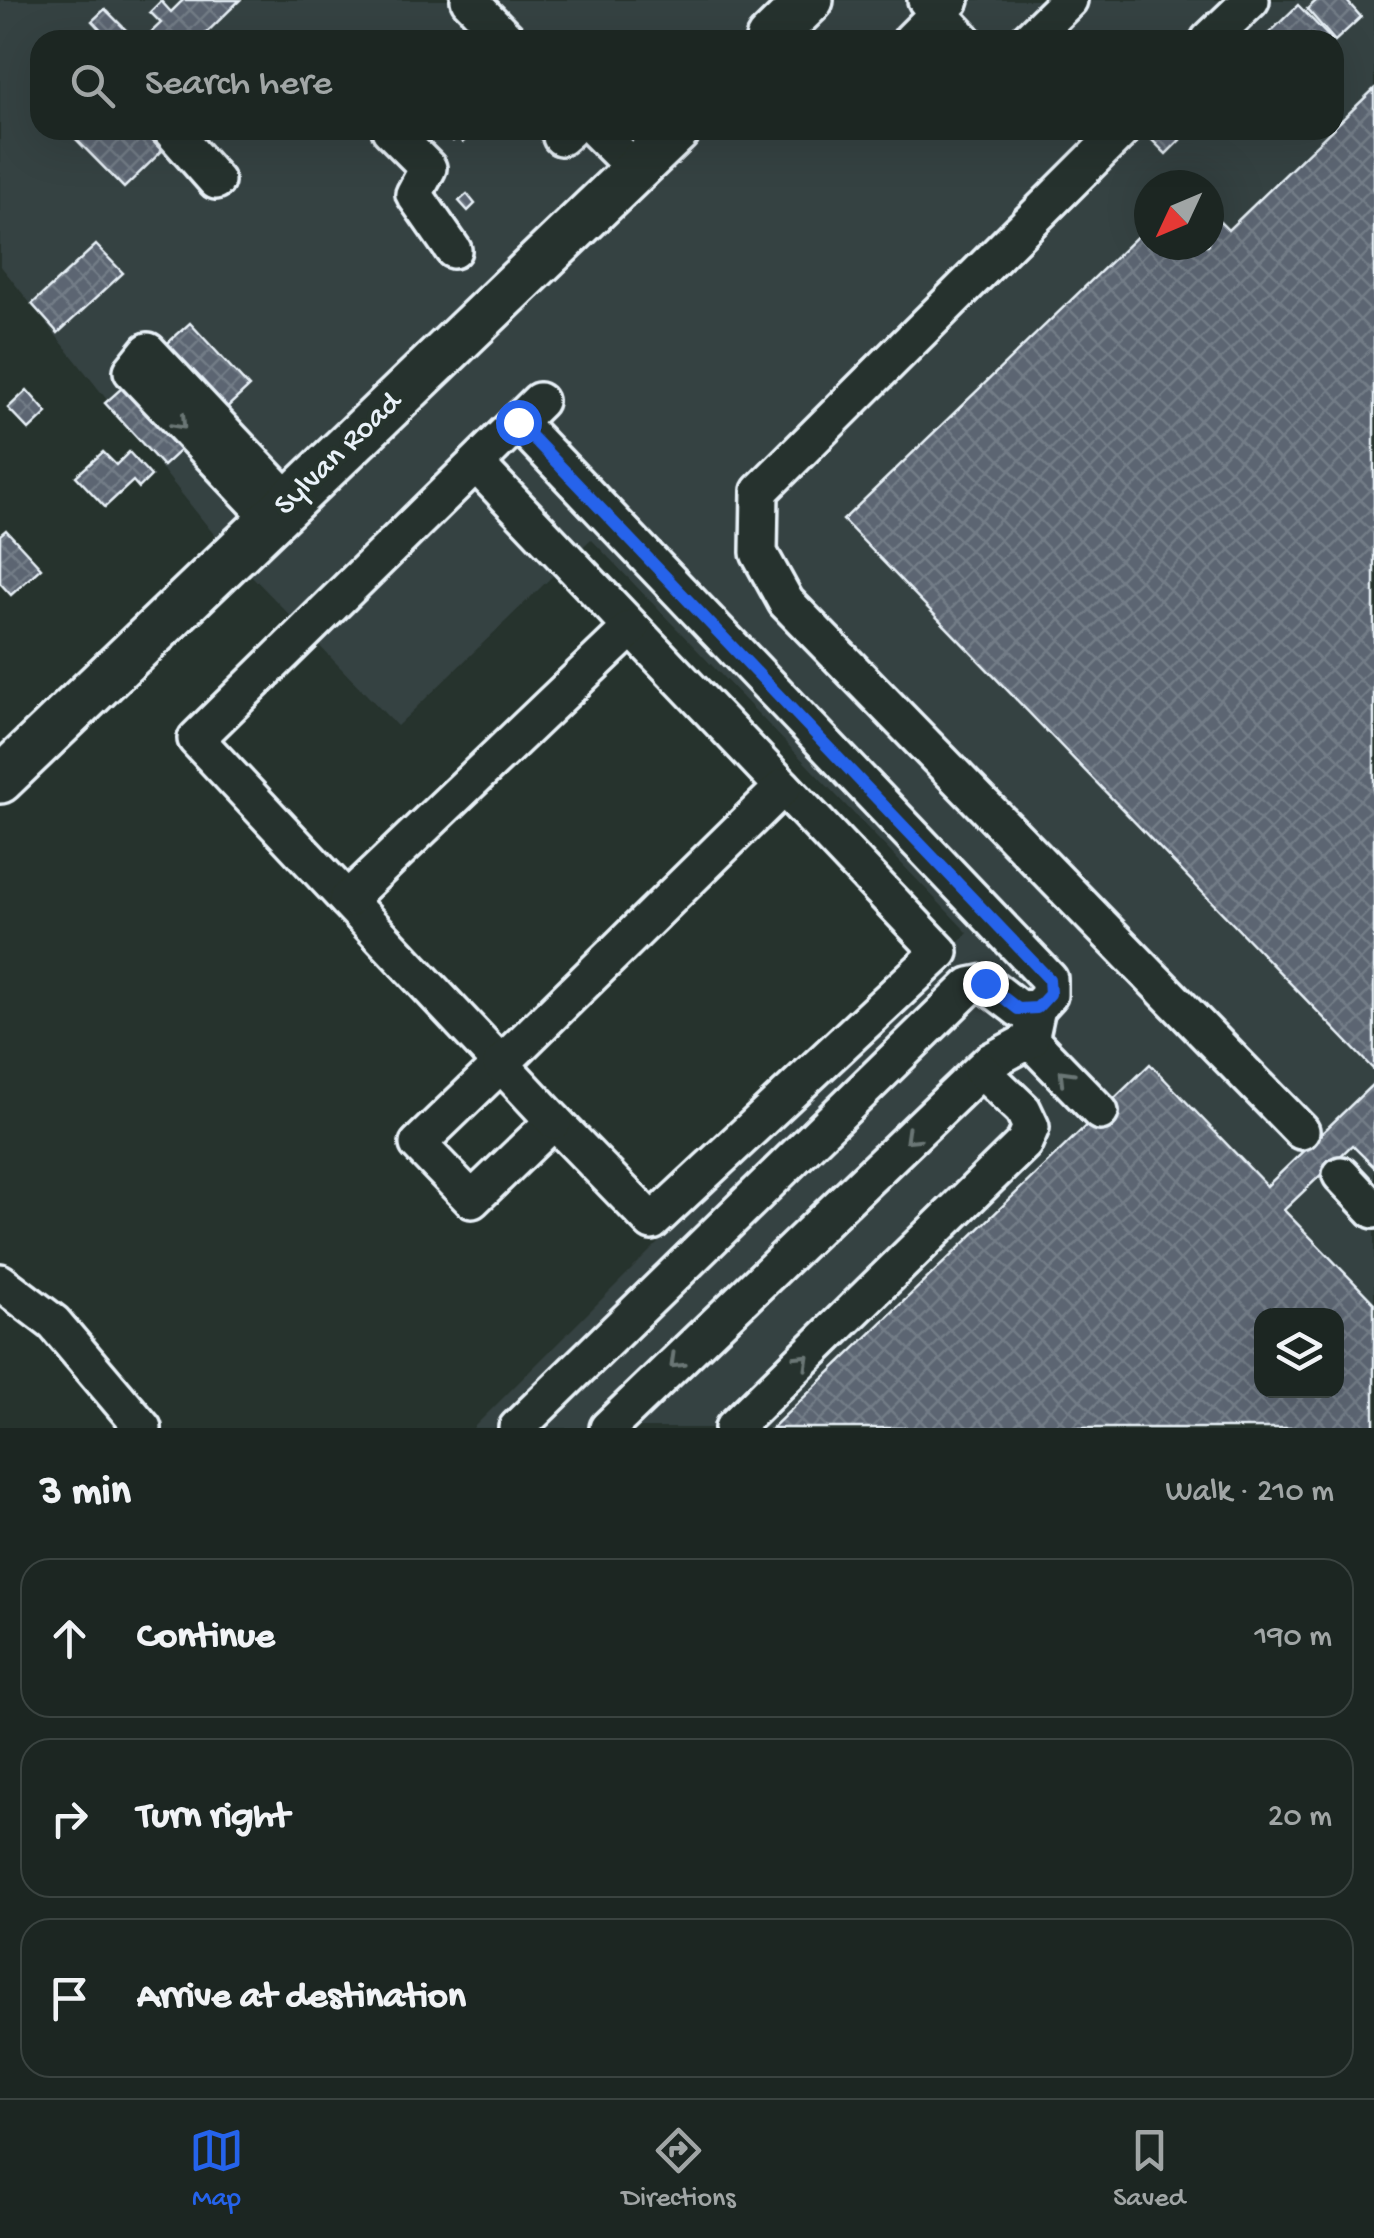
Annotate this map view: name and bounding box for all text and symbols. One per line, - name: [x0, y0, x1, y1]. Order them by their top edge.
- search box: [30, 30, 1344, 140]
- icon: search: [65, 58, 120, 113]
- text: Search here: [145, 63, 332, 107]
- north arrow: [1134, 170, 1224, 260]
- street label: Sylvan Road: [267, 383, 412, 525]
- route start: [496, 400, 542, 446]
- one-way arrow: [168, 411, 186, 430]
- route end: [963, 961, 1009, 1007]
- one-way arrow: [1059, 1069, 1077, 1087]
- one-way arrow: [904, 1125, 922, 1143]
- map controls: [1254, 1308, 1344, 1398]
- button: layers: [1254, 1308, 1344, 1398]
- one-way arrow: [670, 1350, 688, 1368]
- one-way arrow: [791, 1354, 809, 1372]
- text: 3 min: [40, 1469, 131, 1518]
- text: Walk · 210 m: [1165, 1474, 1334, 1512]
- icon: ahead: [42, 1611, 97, 1666]
- text: Continue: [137, 1616, 275, 1660]
- text: 190 m: [1255, 1619, 1332, 1657]
- icon: right: [42, 1791, 97, 1846]
- text: Turn right: [137, 1796, 289, 1840]
- text: 20 m: [1268, 1799, 1332, 1837]
- icon: arrive: [42, 1971, 97, 2026]
- text: Arrive at destination: [137, 1976, 466, 2020]
- tab: Map: [189, 2123, 244, 2216]
- tab: Directions: [622, 2123, 736, 2216]
- tab: Saved: [1113, 2123, 1185, 2216]

